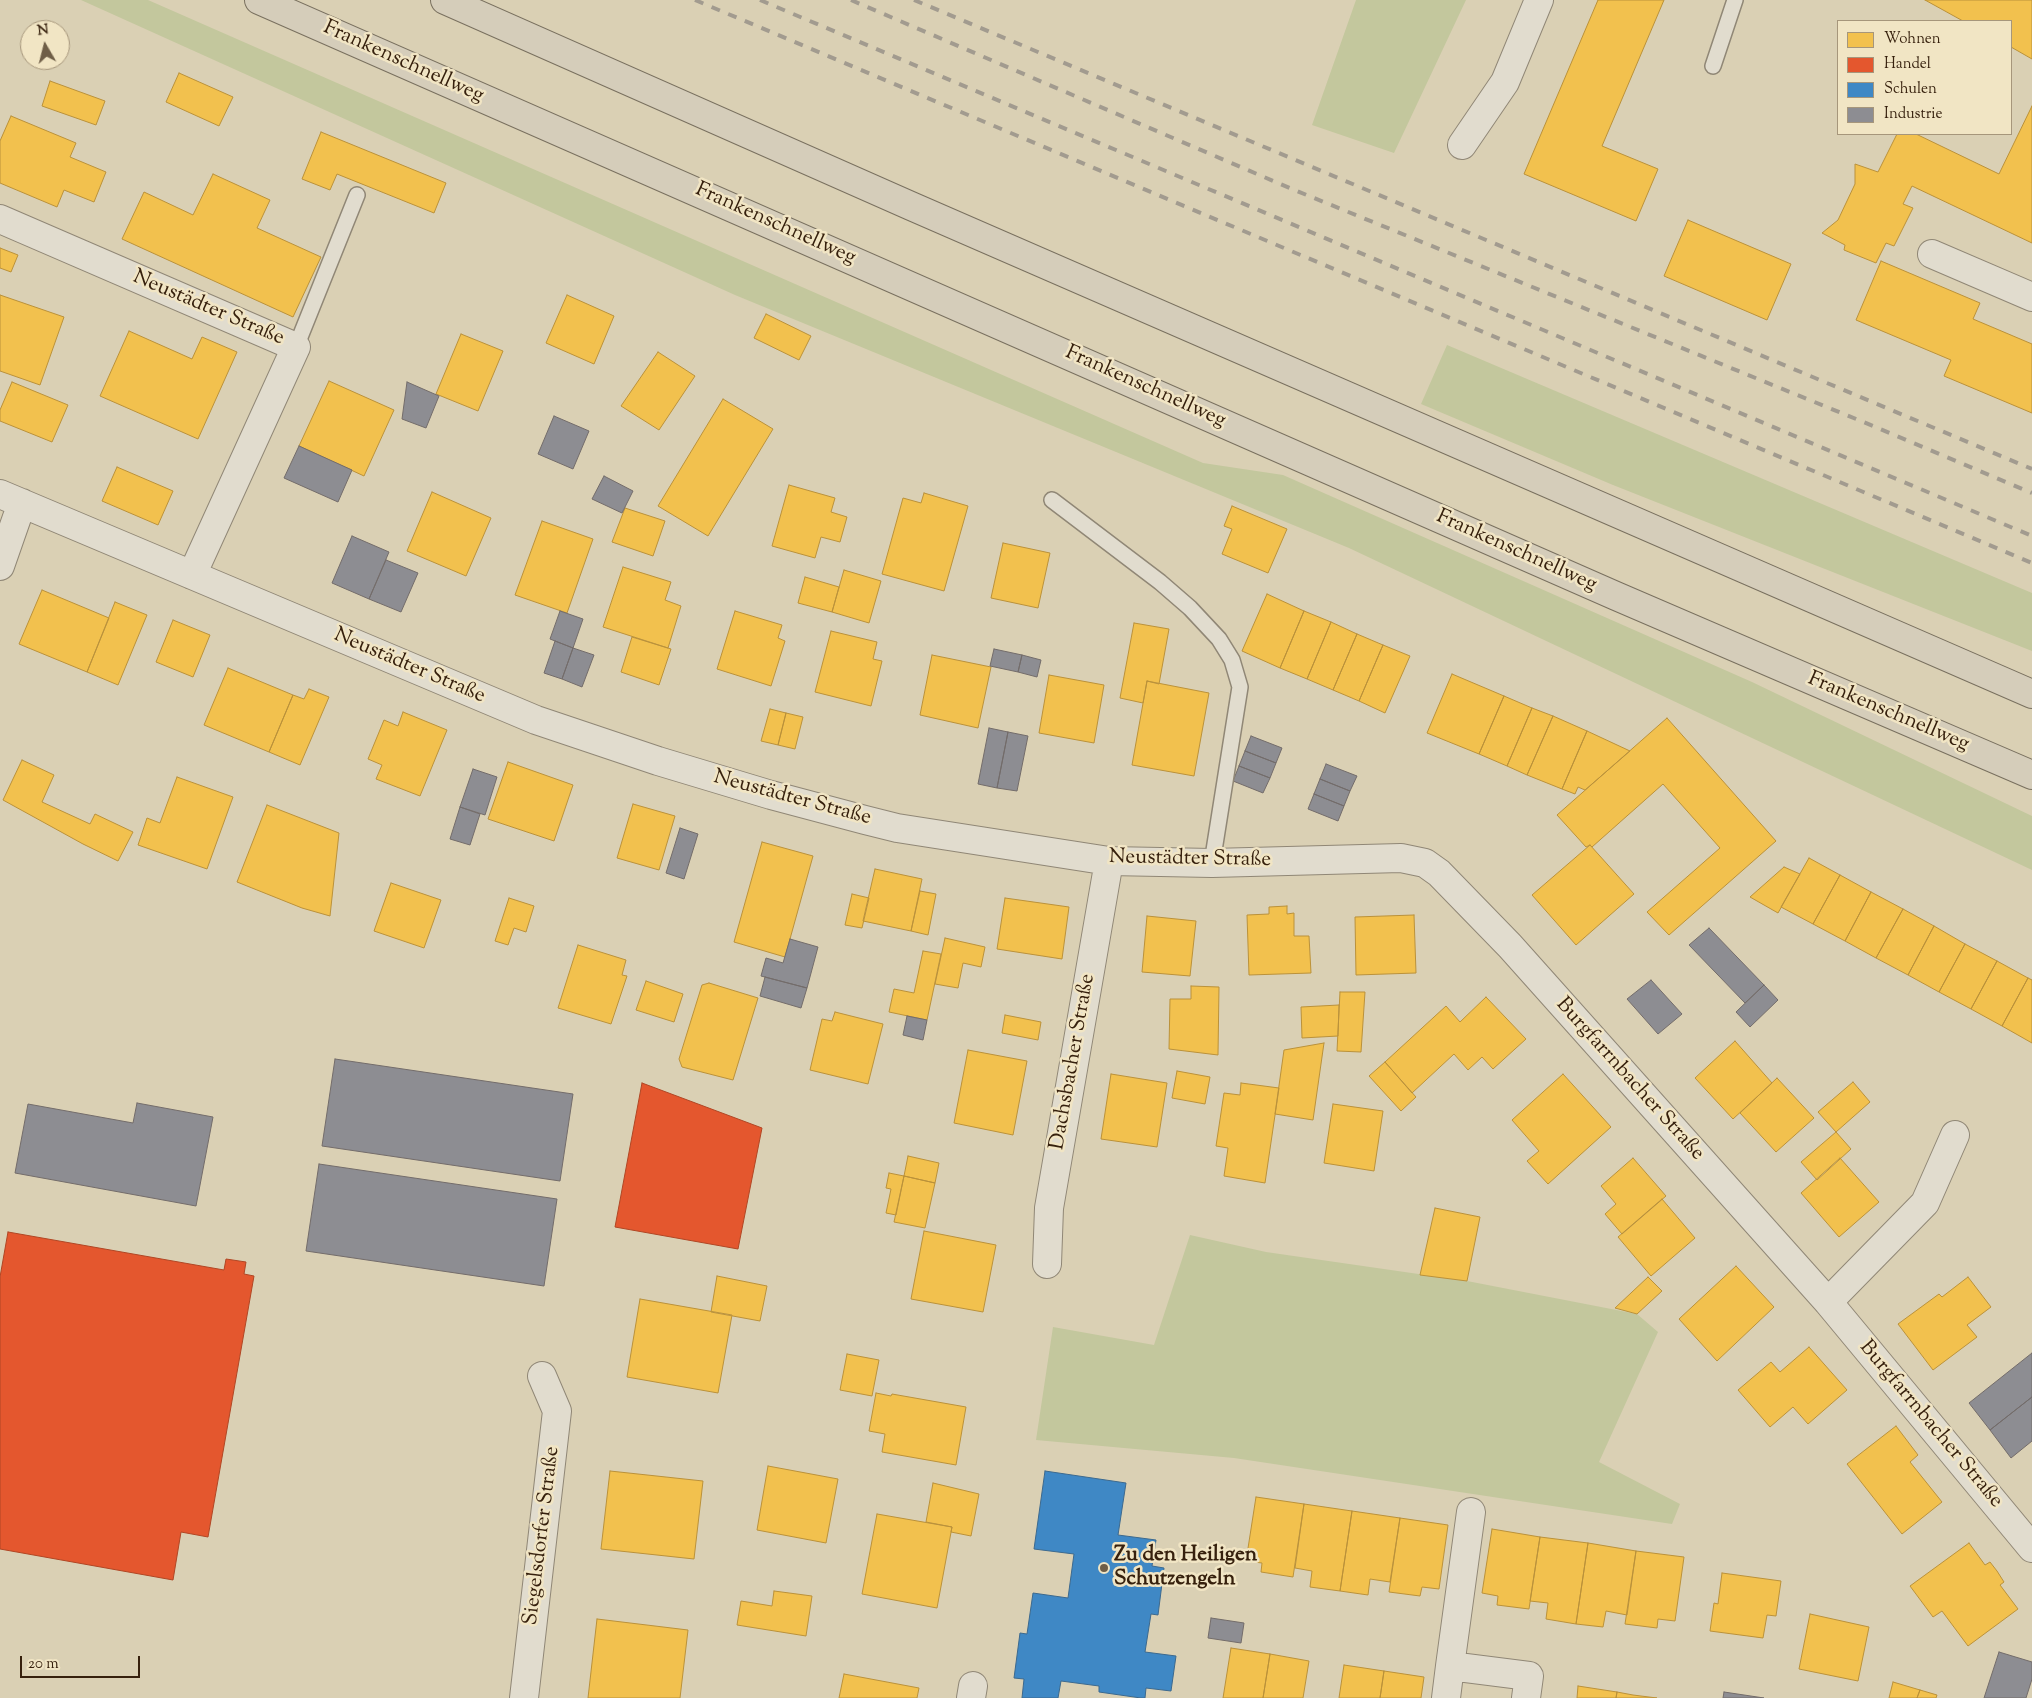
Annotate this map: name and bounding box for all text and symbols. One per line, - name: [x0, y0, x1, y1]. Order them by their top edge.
- street label: Frankenschnellweg: [319, 16, 487, 110]
- north arrow: [20, 20, 70, 70]
- text: N: [36, 20, 50, 42]
- legend: [1837, 20, 2012, 135]
- text: Wohnen: [1884, 29, 1941, 50]
- text: Handel: [1884, 54, 1931, 75]
- text: Schulen: [1884, 79, 1937, 100]
- text: Industrie: [1884, 104, 1942, 125]
- street label: Frankenschnellweg: [691, 178, 859, 272]
- street label: Neustädter Straße: [128, 266, 288, 352]
- street label: Frankenschnellweg: [1061, 341, 1229, 435]
- street label: Frankenschnellweg: [1432, 505, 1600, 599]
- street label: Neustädter Straße: [329, 624, 489, 710]
- street label: Frankenschnellweg: [1803, 668, 1973, 758]
- street label: Neustädter Straße: [710, 766, 874, 832]
- street label: Neustädter Straße: [1109, 846, 1271, 874]
- street label: Dachsbacher Straße: [1046, 972, 1102, 1152]
- street label: Burgfarrnbacher Straße: [1549, 993, 1709, 1167]
- street label: Burgfarrnbacher Straße: [1853, 1336, 2007, 1514]
- street label: Siegelsdorfer Straße: [520, 1445, 566, 1627]
- place label: Zu den Heiligen Schutzengeln: [1114, 1543, 1257, 1593]
- marker: Zu den Heiligen Schutzengeln: [1098, 1562, 1110, 1574]
- scale bar: [22, 1646, 142, 1678]
- text: 20 m: [28, 1654, 59, 1675]

